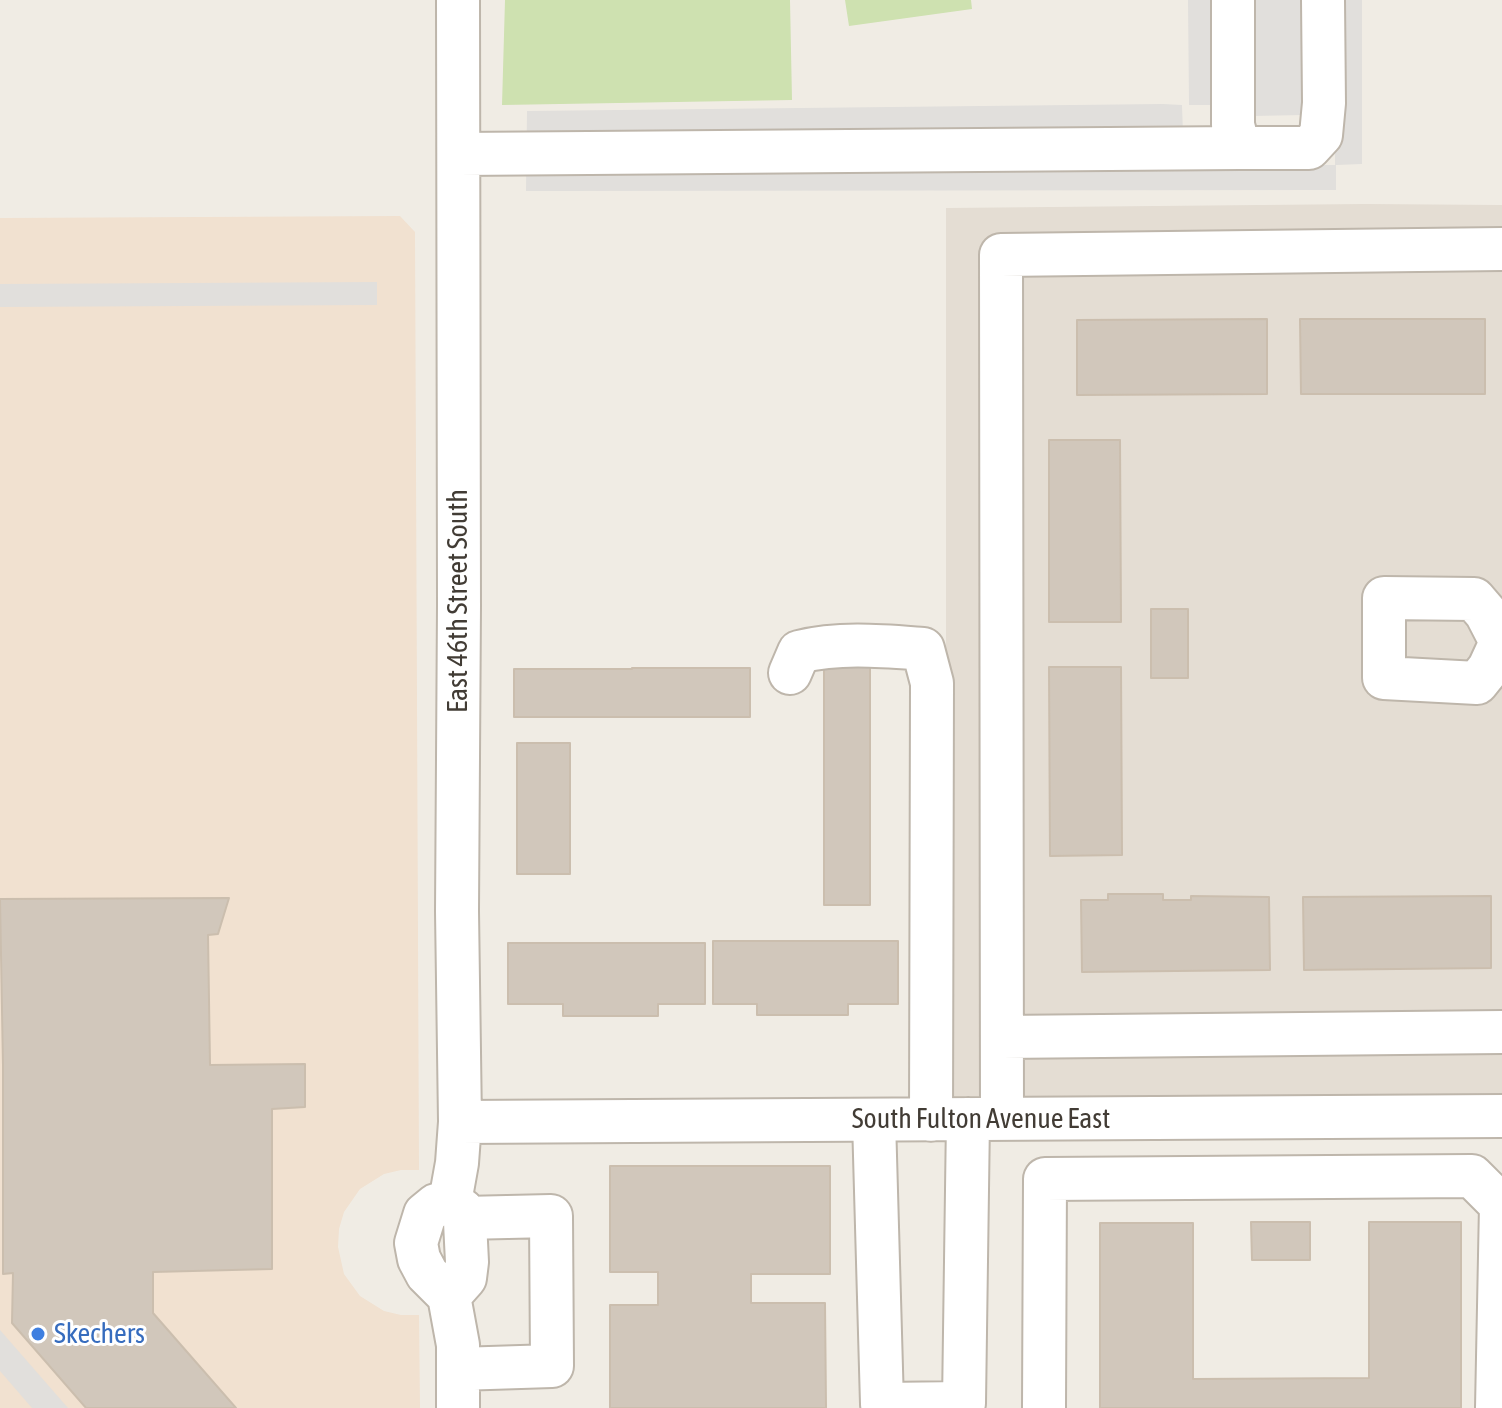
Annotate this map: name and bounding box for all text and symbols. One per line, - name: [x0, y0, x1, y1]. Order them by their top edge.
- street label: East 46th Street South: [441, 489, 475, 713]
- street label: South Fulton Avenue East: [852, 1102, 1110, 1136]
- place label: Skechers: [54, 1317, 145, 1351]
- marker: Skechers: [29, 1325, 47, 1343]

